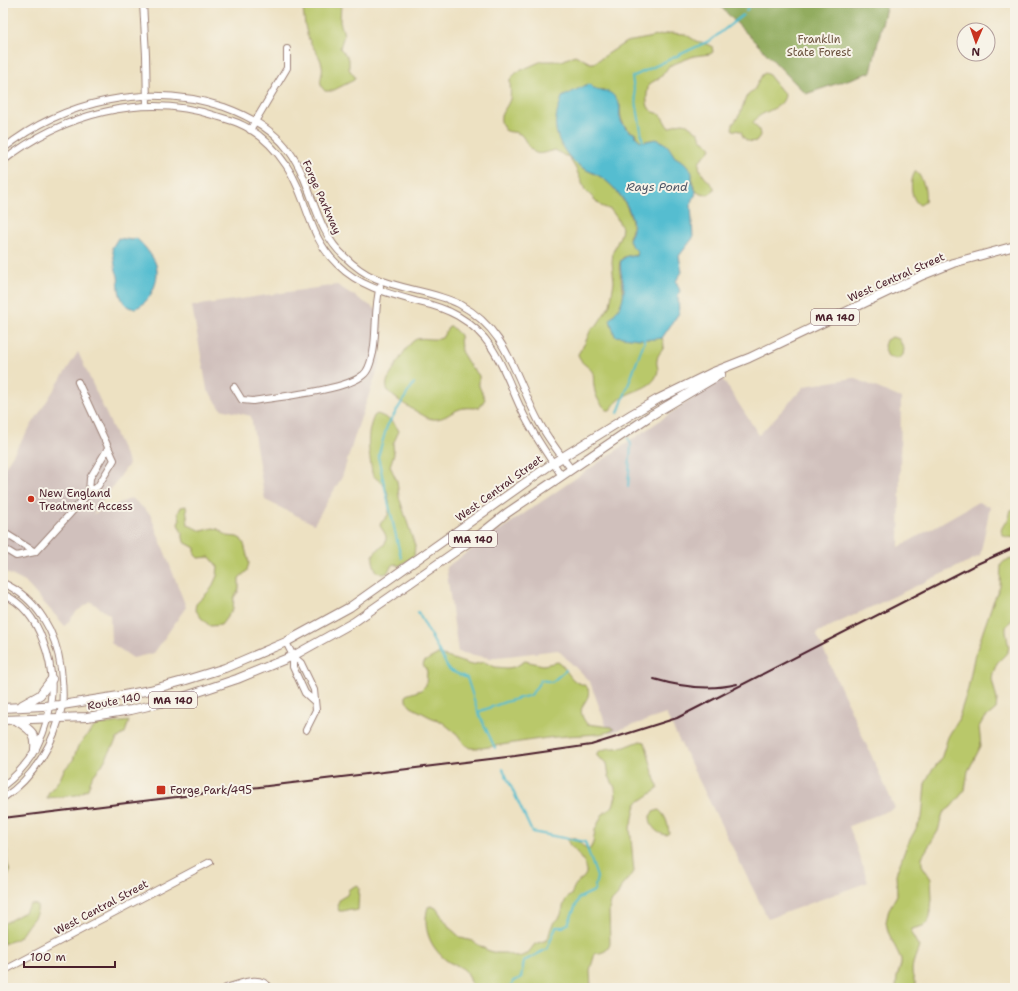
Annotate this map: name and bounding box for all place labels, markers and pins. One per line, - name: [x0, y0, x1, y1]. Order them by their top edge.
- place label: New England Treatment Access: [39, 486, 133, 514]
- marker: New England Treatment Access: [26, 494, 36, 504]
- place label: Forge Park/495: [170, 783, 252, 798]
- marker: Forge Park/495: [155, 784, 167, 796]

